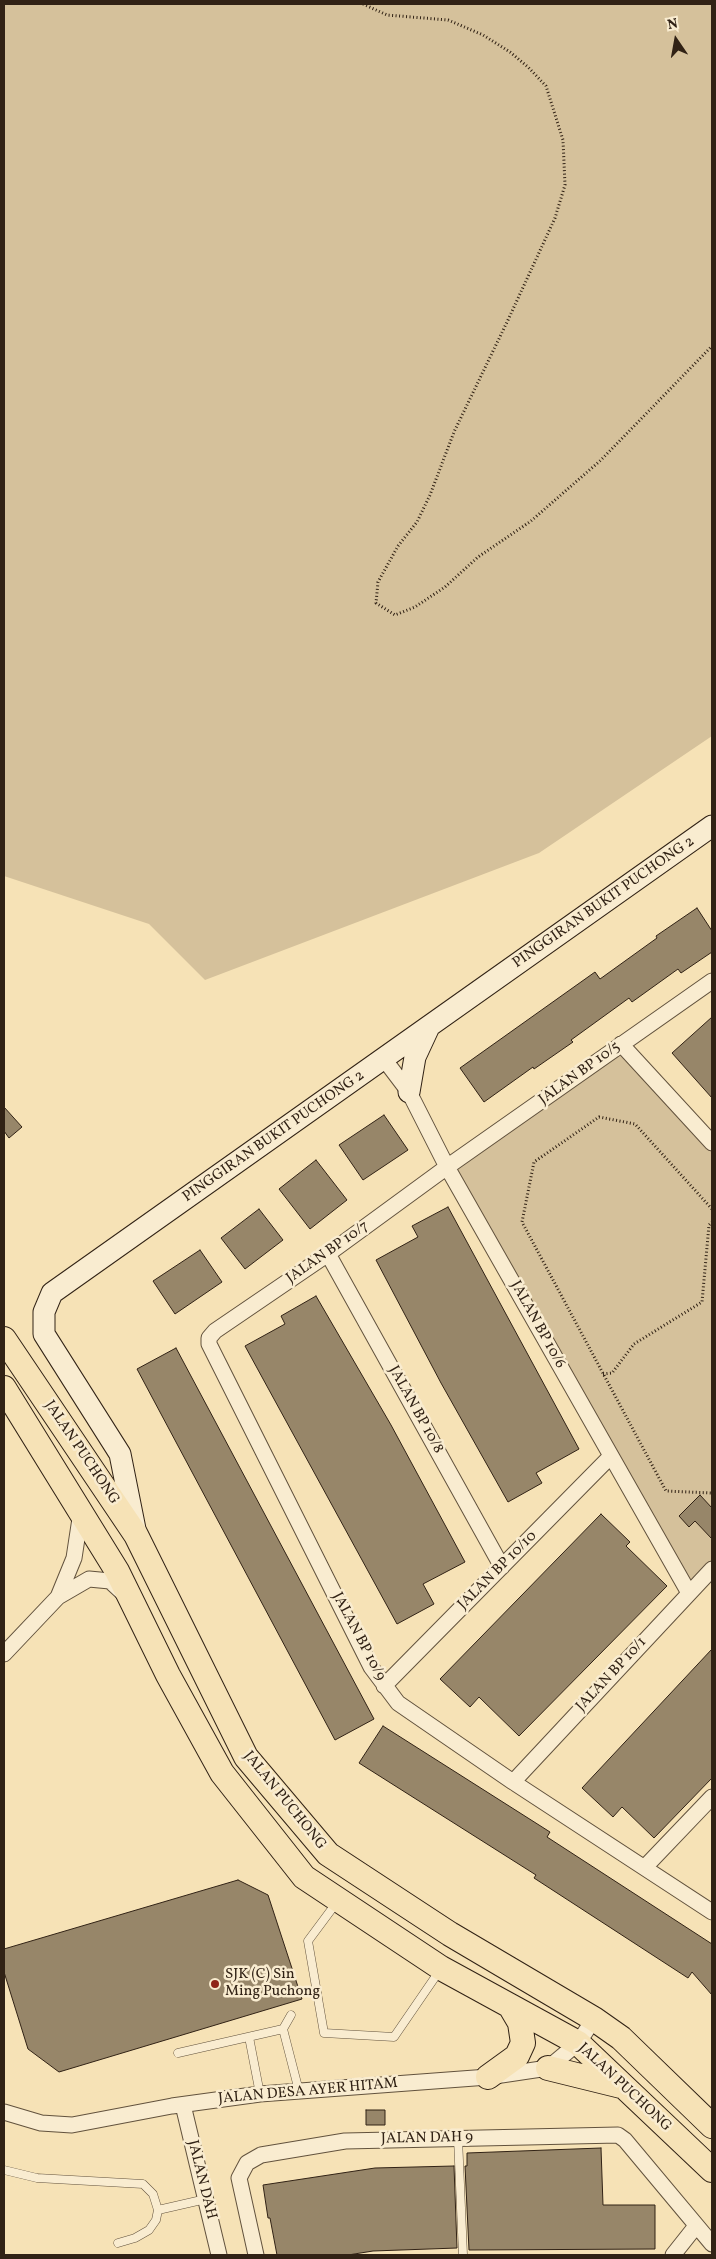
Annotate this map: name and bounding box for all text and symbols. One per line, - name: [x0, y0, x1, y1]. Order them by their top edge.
- text: N: [666, 14, 680, 35]
- north arrow: [651, 15, 701, 65]
- street label: PINGGIRAN BUKIT PUCHONG 2: [510, 833, 698, 973]
- street label: JALAN BP 10/5: [536, 1038, 624, 1110]
- street label: PINGGIRAN BUKIT PUCHONG 2: [180, 1067, 368, 1207]
- street label: JALAN BP 10/7: [283, 1218, 373, 1288]
- street label: JALAN BP 10/6: [506, 1278, 568, 1372]
- street label: JALAN BP 10/8: [384, 1363, 446, 1457]
- street label: JALAN PUCHONG: [40, 1398, 122, 1508]
- street label: JALAN BP 10/10: [455, 1528, 541, 1614]
- street label: JALAN BP 10/9: [327, 1590, 389, 1684]
- street label: JALAN BP 10/1: [573, 1634, 651, 1716]
- street label: JALAN PUCHONG: [239, 1748, 329, 1854]
- place label: SJK (C) Sin Ming Puchong: [225, 1966, 320, 2001]
- marker: SJK (C) Sin Ming Puchong: [209, 1978, 221, 1990]
- street label: JALAN PUCHONG: [573, 2040, 675, 2136]
- street label: JALAN DESA AYER HITAM: [218, 2075, 398, 2109]
- street label: JALAN DAH 9: [381, 2129, 473, 2149]
- street label: JALAN DAH: [182, 2138, 220, 2222]

